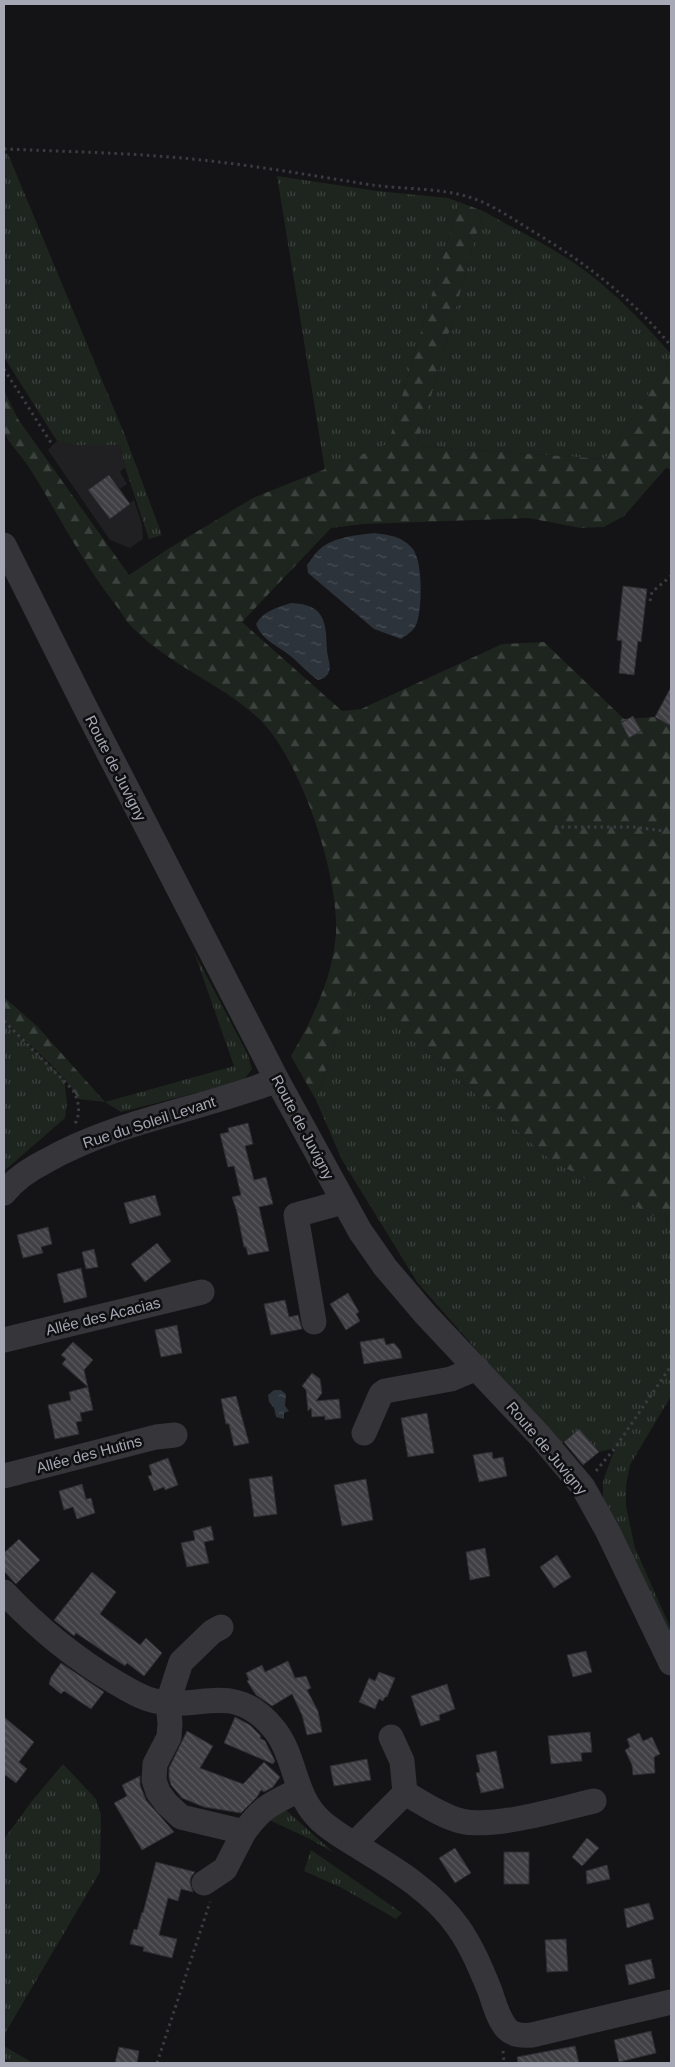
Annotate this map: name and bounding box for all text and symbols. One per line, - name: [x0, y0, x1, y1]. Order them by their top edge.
- street label: Route de Juvigny: [82, 713, 150, 824]
- street label: Route de Juvigny: [268, 1072, 338, 1183]
- street label: Rue du Soleil Levant: [81, 1092, 218, 1151]
- street label: Allée des Acacias: [44, 1294, 162, 1338]
- street label: Route de Juvigny: [503, 1398, 591, 1498]
- street label: Allée des Hutins: [34, 1432, 144, 1476]

